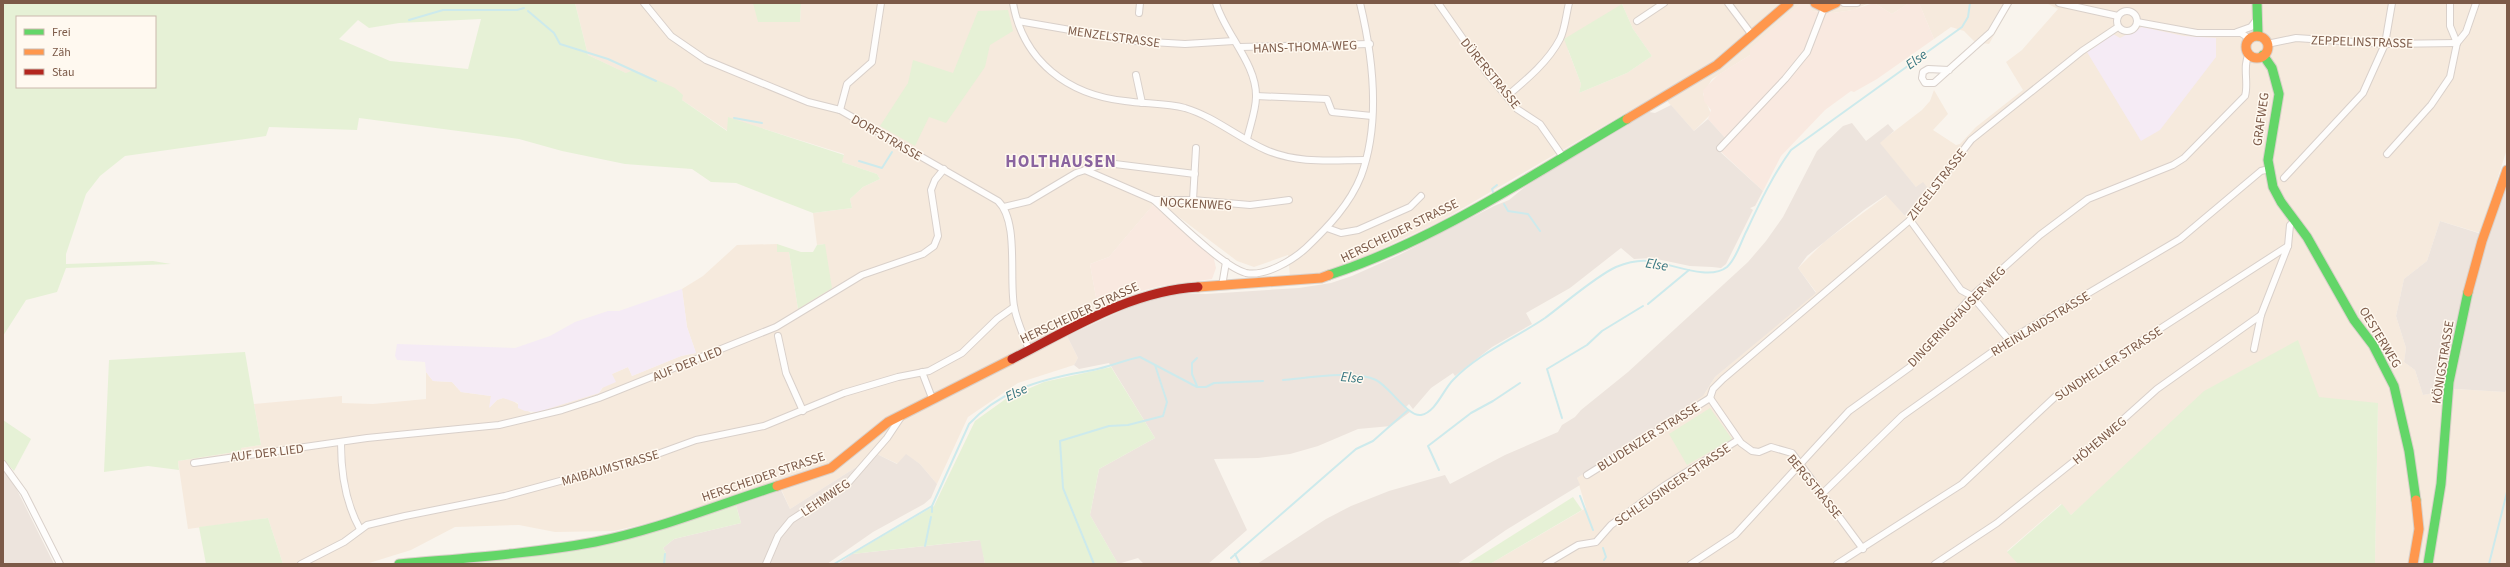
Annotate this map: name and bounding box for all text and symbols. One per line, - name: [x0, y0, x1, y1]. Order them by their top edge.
- legend: [16, 16, 156, 88]
- street label: MENZELSTRASSE: [1066, 22, 1161, 52]
- text: Frei: [52, 24, 71, 41]
- street label: ZEPPELINSTRASSE: [2311, 31, 2413, 53]
- street label: DÜRERSTRASSE: [1456, 34, 1525, 113]
- street label: HANS-THOMA-WEG: [1253, 36, 1357, 58]
- text: Zäh: [52, 44, 71, 61]
- water label: Else: [1901, 45, 1932, 75]
- text: Stau: [52, 64, 75, 81]
- street label: GRAFWEG: [2248, 91, 2274, 147]
- street label: DORFSTRASSE: [848, 110, 925, 165]
- street label: ZIEGELSTRASSE: [1903, 145, 1971, 224]
- district label: HOLTHAUSEN: [1005, 150, 1117, 174]
- street label: NOCKENWEG: [1159, 193, 1233, 215]
- street label: HERSCHEIDER STRASSE: [1337, 194, 1462, 267]
- water label: Else: [1644, 253, 1670, 277]
- street label: DINGERINGHAUSER WEG: [1904, 262, 2010, 371]
- street label: HERSCHEIDER STRASSE: [1017, 277, 1142, 348]
- street label: RHEINLANDSTRASSE: [1987, 287, 2094, 361]
- street label: OESTERWEG: [2355, 303, 2406, 372]
- street label: KÖNIGSTRASSE: [2427, 319, 2458, 405]
- street label: SUNDHELLER STRASSE: [2051, 322, 2166, 405]
- street label: AUF DER LIED: [650, 342, 725, 386]
- water label: Else: [1340, 367, 1364, 389]
- water label: Else: [1002, 379, 1031, 407]
- street label: BLUDENZER STRASSE: [1594, 398, 1703, 476]
- street label: HÖHENWEG: [2069, 413, 2131, 469]
- street label: SCHLEUSINGER STRASSE: [1611, 439, 1734, 530]
- street label: AUF DER LIED: [229, 440, 305, 466]
- street label: MAIBAUMSTRASSE: [559, 445, 661, 491]
- street label: HERSCHEIDER STRASSE: [699, 447, 827, 506]
- street label: BERGSTRASSE: [1783, 450, 1846, 523]
- street label: LEHMWEG: [797, 475, 854, 521]

